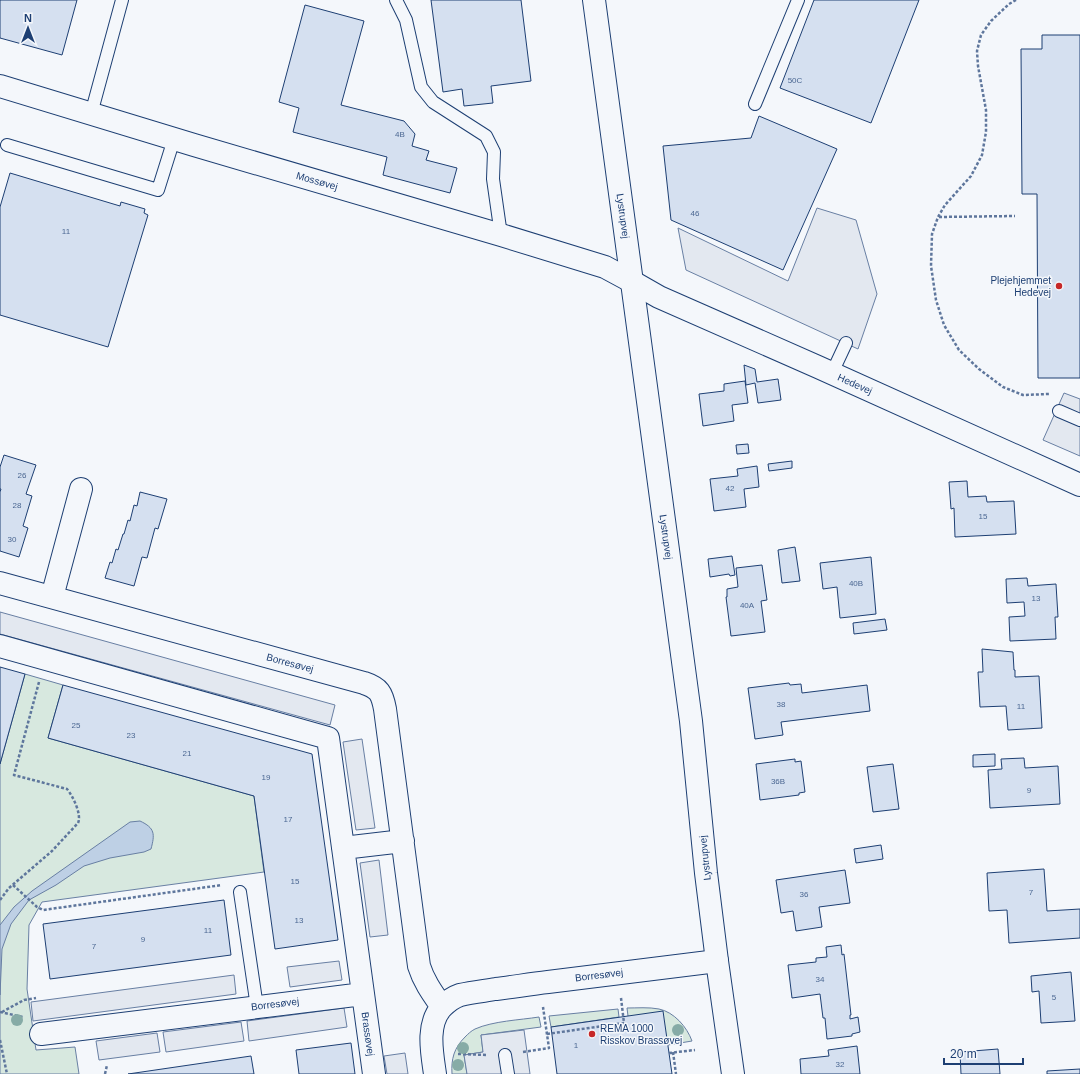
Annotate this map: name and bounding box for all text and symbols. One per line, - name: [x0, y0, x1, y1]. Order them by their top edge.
- north arrow: [8, 8, 48, 48]
- text: N: [24, 12, 32, 24]
- house number: 50C: [788, 76, 803, 85]
- house number: 4B: [395, 130, 405, 139]
- street label: Mossøvej: [295, 170, 339, 192]
- street label: Lystrupvej: [614, 193, 632, 239]
- house number: 46: [691, 209, 700, 218]
- house number: 11: [62, 227, 71, 236]
- place label: Plejehjemmet Hedevej: [990, 275, 1051, 298]
- marker: Plejehjemmet Hedevej: [1054, 281, 1064, 291]
- street label: Hedevej: [836, 372, 874, 396]
- house number: 26: [18, 471, 27, 480]
- house number: 42: [726, 484, 735, 493]
- house number: 28: [13, 501, 22, 510]
- house number: 15: [979, 512, 988, 521]
- street label: Lystrupvej: [657, 514, 675, 560]
- house number: 30: [8, 535, 17, 544]
- house number: 40B: [849, 579, 863, 588]
- house number: 13: [1032, 594, 1041, 603]
- house number: 40A: [740, 601, 755, 610]
- street label: Borresøvej: [265, 651, 315, 675]
- house number: 38: [777, 700, 786, 709]
- house number: 11: [1017, 702, 1026, 711]
- house number: 25: [72, 721, 81, 730]
- house number: 23: [127, 731, 136, 740]
- house number: 21: [183, 749, 192, 758]
- house number: 19: [262, 773, 271, 782]
- house number: 36B: [771, 777, 785, 786]
- house number: 9: [1027, 786, 1032, 795]
- house number: 17: [284, 815, 293, 824]
- street label: Lystrupvej: [697, 835, 713, 881]
- house number: 15: [291, 877, 300, 886]
- house number: 7: [1029, 888, 1034, 897]
- house number: 36: [800, 890, 809, 899]
- house number: 13: [295, 916, 304, 925]
- house number: 11: [204, 926, 213, 935]
- house number: 9: [141, 935, 146, 944]
- house number: 7: [92, 942, 97, 951]
- street label: Borresøvej: [574, 967, 624, 983]
- house number: 34: [816, 975, 825, 984]
- house number: 5: [1052, 993, 1057, 1002]
- street label: Borresøvej: [250, 996, 300, 1012]
- street label: Brassøvej: [359, 1011, 377, 1057]
- place label: REMA 1000 Risskov Brassøvej: [600, 1023, 682, 1046]
- marker: REMA 1000 Risskov Brassøvej: [587, 1029, 597, 1039]
- scale bar: [944, 1040, 1023, 1066]
- house number: 1: [574, 1041, 579, 1050]
- text: 20 m: [950, 1047, 977, 1061]
- house number: 32: [836, 1060, 845, 1069]

